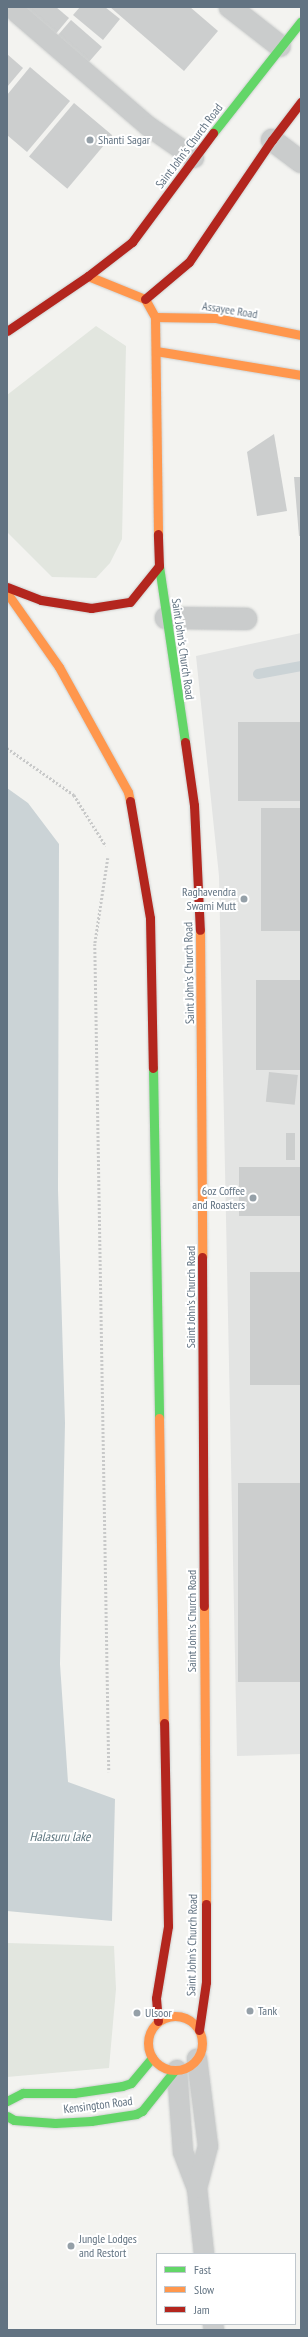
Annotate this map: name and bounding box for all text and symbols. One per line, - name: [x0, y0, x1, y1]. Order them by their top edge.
- street label: Saint John's Church Road: [152, 101, 226, 191]
- place label: Shanti Sagar: [98, 133, 150, 147]
- marker: Shanti Sagar: [85, 135, 95, 145]
- street label: Assayee Road: [201, 299, 259, 321]
- street label: Saint John's Church Road: [169, 597, 197, 701]
- place label: Raghavendra Swami Mutt: [182, 885, 236, 913]
- marker: Raghavendra Swami Mutt: [239, 894, 249, 904]
- street label: Saint John's Church Road: [181, 922, 197, 1024]
- place label: 6oz Coffee and Roasters: [192, 1184, 245, 1212]
- marker: 6oz Coffee and Roasters: [248, 1193, 258, 1203]
- street label: Saint John's Church Road: [184, 1246, 198, 1348]
- street label: Saint John's Church Road: [185, 1570, 199, 1672]
- water label: Halasuru lake: [30, 1829, 90, 1845]
- street label: Saint John's Church Road: [184, 1894, 200, 1996]
- place label: Tank: [258, 2004, 277, 2018]
- place label: Ulsoor: [145, 2006, 172, 2020]
- marker: Tank: [245, 2006, 255, 2016]
- marker: Ulsoor: [132, 2008, 142, 2018]
- street label: Kensington Road: [63, 2094, 133, 2116]
- place label: Jungle Lodges and Restort: [79, 2232, 137, 2260]
- marker: Jungle Lodges and Restort: [66, 2241, 76, 2251]
- legend: [156, 2253, 296, 2325]
- text: Fast: [194, 2262, 211, 2277]
- text: Slow: [194, 2282, 214, 2297]
- text: Jam: [194, 2302, 210, 2317]

